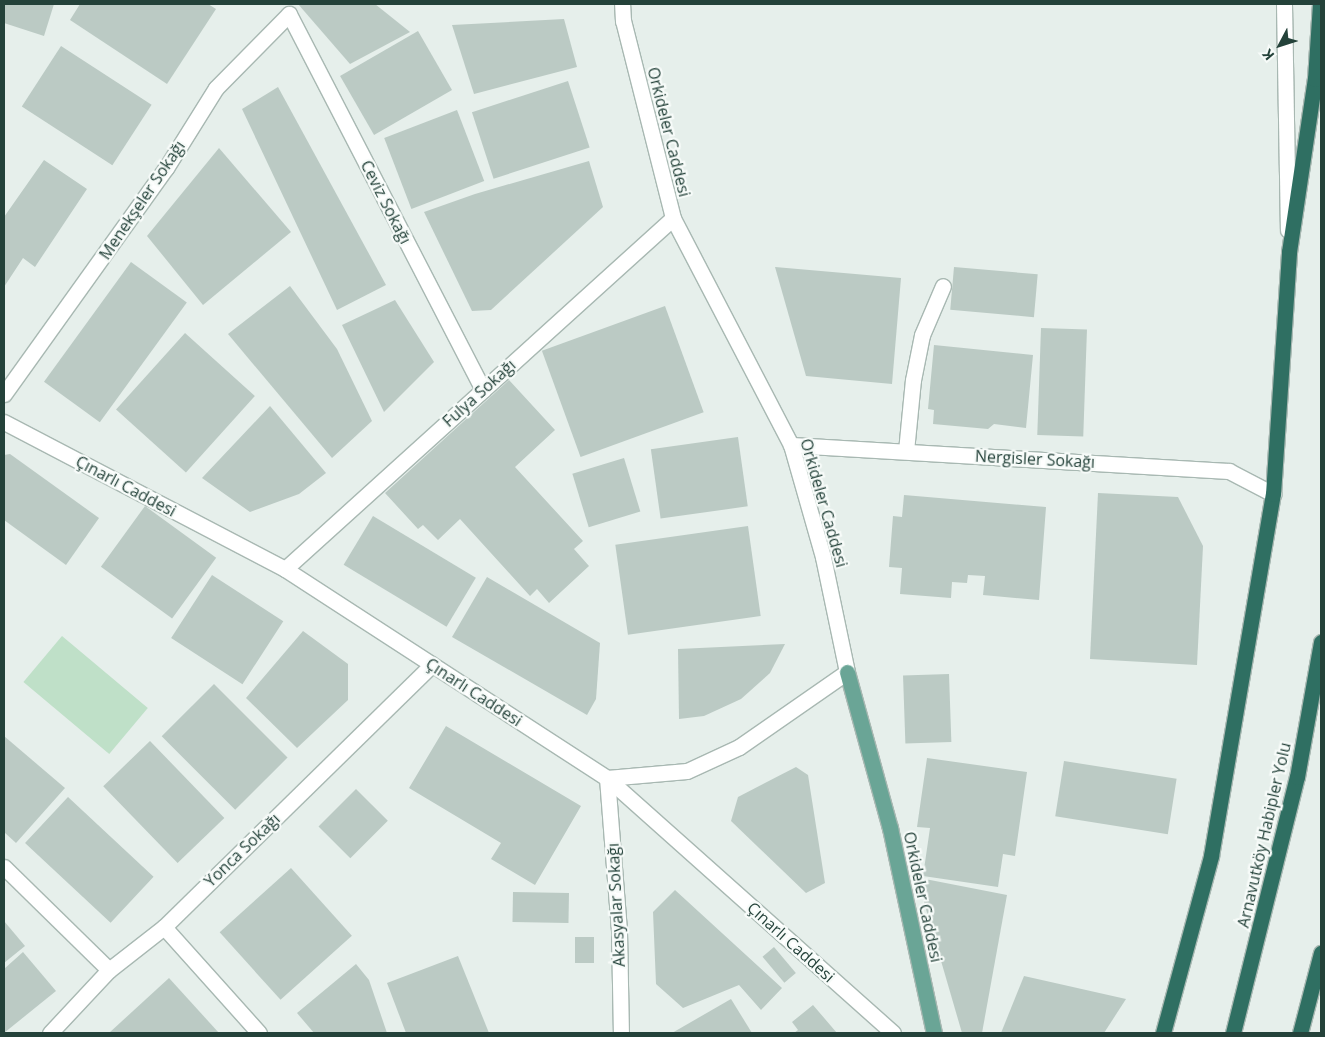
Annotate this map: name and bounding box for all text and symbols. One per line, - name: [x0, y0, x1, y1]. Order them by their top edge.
- north arrow: [1255, 20, 1305, 70]
- text: K: [1258, 45, 1278, 65]
- street label: Orkideler Caddesi: [644, 65, 694, 199]
- street label: Menekşeler Sokağı: [95, 137, 189, 263]
- street label: Ceviz Sokağı: [357, 157, 415, 247]
- street label: Fulya Sokağı: [439, 355, 519, 431]
- street label: Orkideler Caddesi: [796, 436, 852, 570]
- street label: Nergisler Sokağı: [975, 446, 1095, 472]
- street label: Çınarlı Caddesi: [73, 452, 179, 520]
- street label: Çınarlı Caddesi: [422, 654, 526, 730]
- street label: Arnavutköy Habipler Yolu: [1233, 741, 1295, 929]
- street label: Yonca Sokağı: [200, 809, 284, 891]
- street label: Orkideler Caddesi: [900, 830, 946, 964]
- street label: Akasyalar Sokağı: [603, 843, 629, 967]
- street label: Çınarlı Caddesi: [743, 898, 839, 986]

